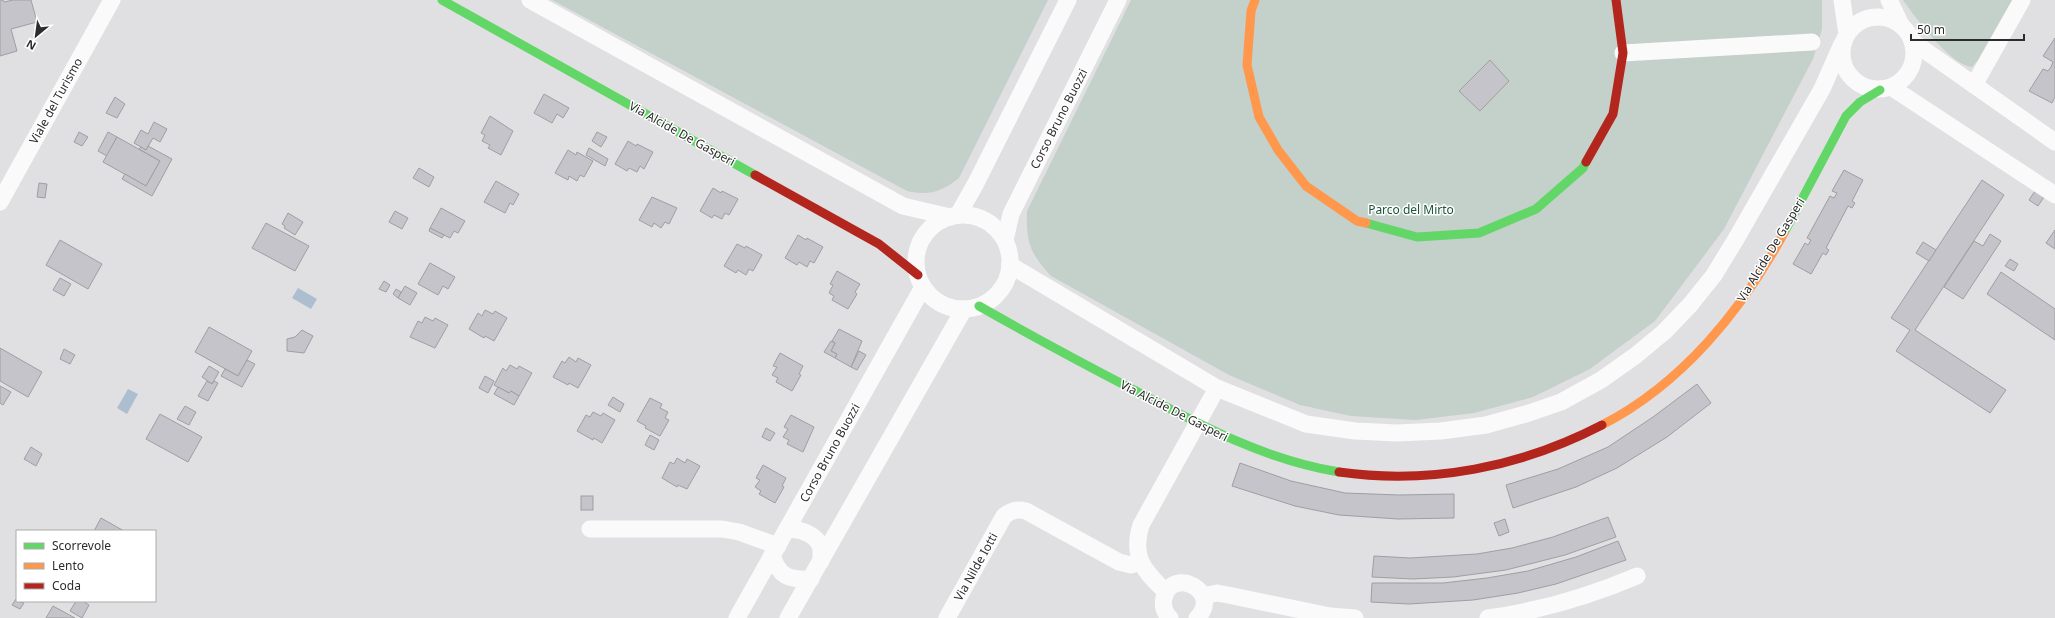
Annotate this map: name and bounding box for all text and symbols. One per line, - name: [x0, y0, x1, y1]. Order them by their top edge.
- north arrow: [16, 16, 56, 56]
- scale bar: [1911, 16, 2024, 42]
- text: 50 m: [1917, 21, 1945, 38]
- text: N: [23, 36, 38, 54]
- street label: Viale del Turismo: [25, 55, 86, 147]
- street label: Corso Bruno Buozzi: [1026, 66, 1091, 172]
- street label: Via Alcide De Gasperi: [626, 97, 738, 170]
- street label: Via Alcide De Gasperi: [1733, 194, 1809, 305]
- park label: Parco del Mirto: [1368, 201, 1454, 218]
- street label: Via Alcide De Gasperi: [1117, 376, 1231, 445]
- street label: Corso Bruno Buozzi: [795, 400, 864, 505]
- street label: Via Nilde Iotti: [950, 529, 1001, 604]
- legend: [16, 530, 156, 602]
- text: Scorrevole: [52, 537, 111, 554]
- text: Lento: [52, 557, 84, 574]
- text: Coda: [52, 577, 81, 594]

